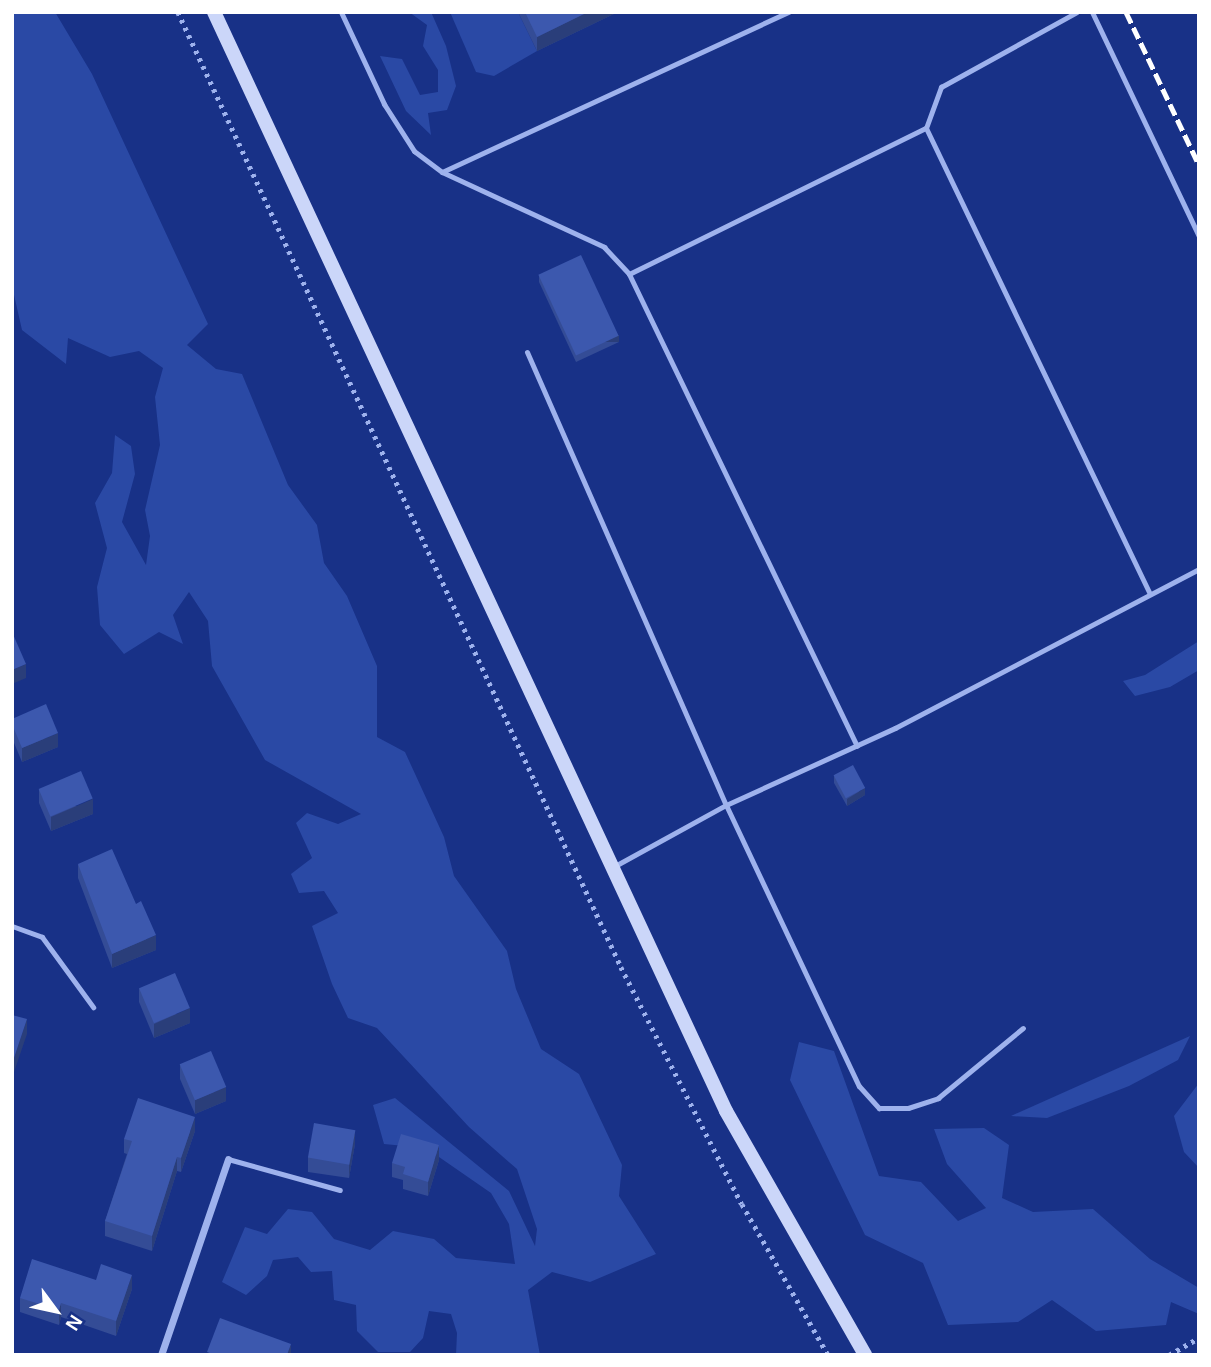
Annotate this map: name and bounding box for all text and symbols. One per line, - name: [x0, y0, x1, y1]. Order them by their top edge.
- north arrow: [21, 1276, 91, 1346]
- text: N: [61, 1311, 87, 1334]

